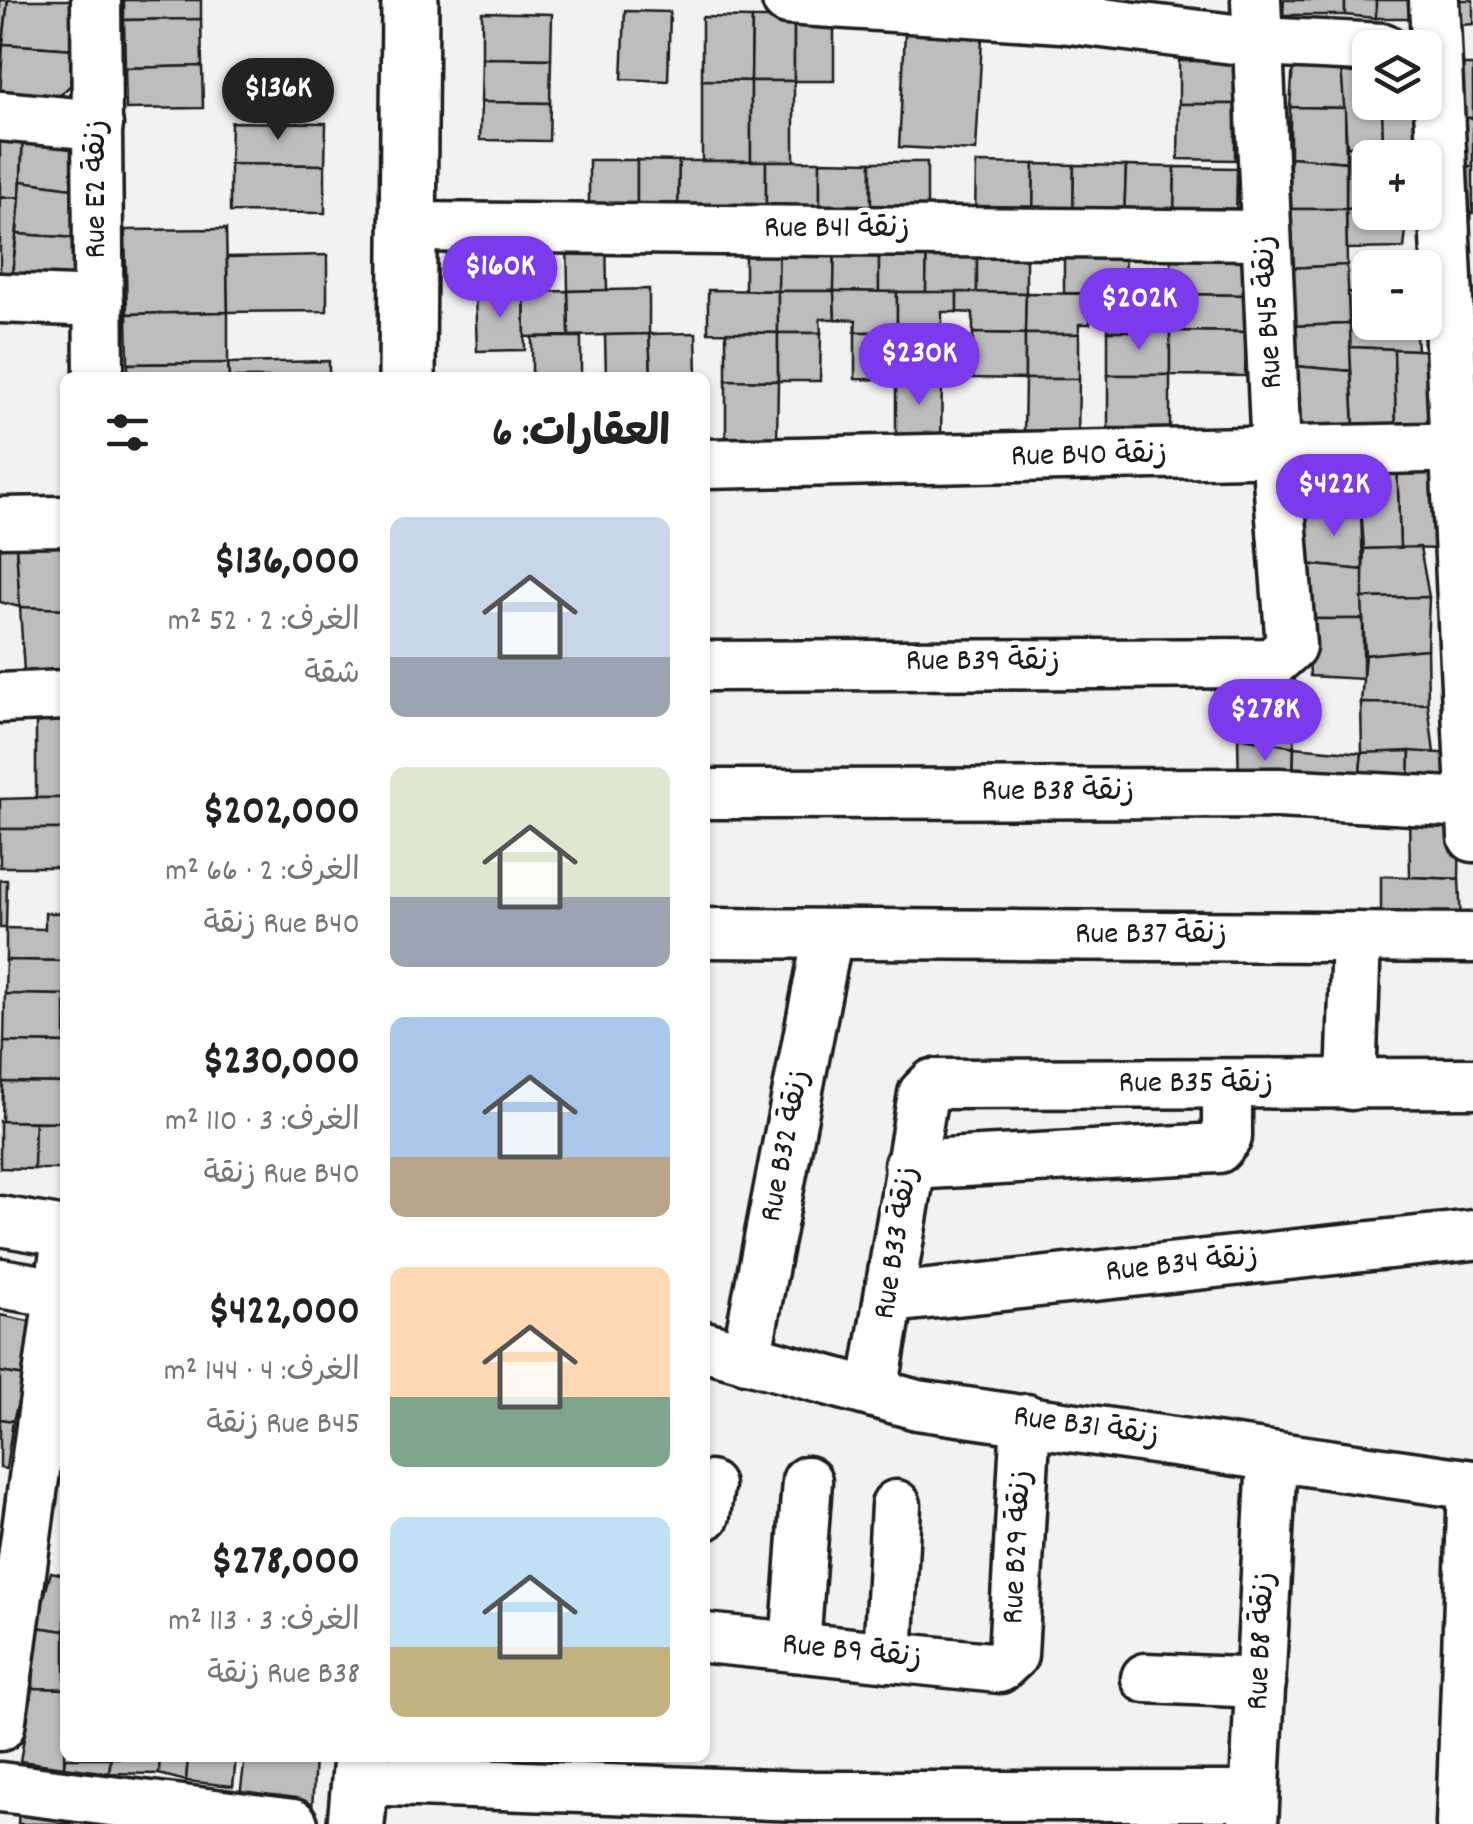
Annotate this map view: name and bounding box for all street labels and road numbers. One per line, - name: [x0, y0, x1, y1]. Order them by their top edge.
- street label: Rue E2 زنقة: [75, 119, 121, 259]
- street label: Rue B41 زنقة: [764, 207, 910, 253]
- street label: Rue B45 زنقة: [1243, 234, 1297, 390]
- street label: Rue B40 زنقة: [1010, 433, 1168, 481]
- street label: Rue B39 زنقة: [906, 640, 1060, 686]
- street label: Rue B38 زنقة: [982, 770, 1134, 816]
- street label: Rue B37 زنقة: [1075, 913, 1227, 959]
- street label: Rue B35 زنقة: [1119, 1062, 1273, 1108]
- street label: Rue B32 زنقة: [750, 1066, 824, 1226]
- street label: Rue B33 زنقة: [863, 1163, 933, 1323]
- street label: Rue B34 زنقة: [1103, 1235, 1261, 1297]
- street label: Rue B31 زنقة: [1010, 1395, 1162, 1461]
- street label: Rue B29 زنقة: [992, 1469, 1046, 1625]
- street label: Rue B8 زنقة: [1236, 1571, 1290, 1711]
- street label: Rue B9 زنقة: [780, 1623, 924, 1683]

